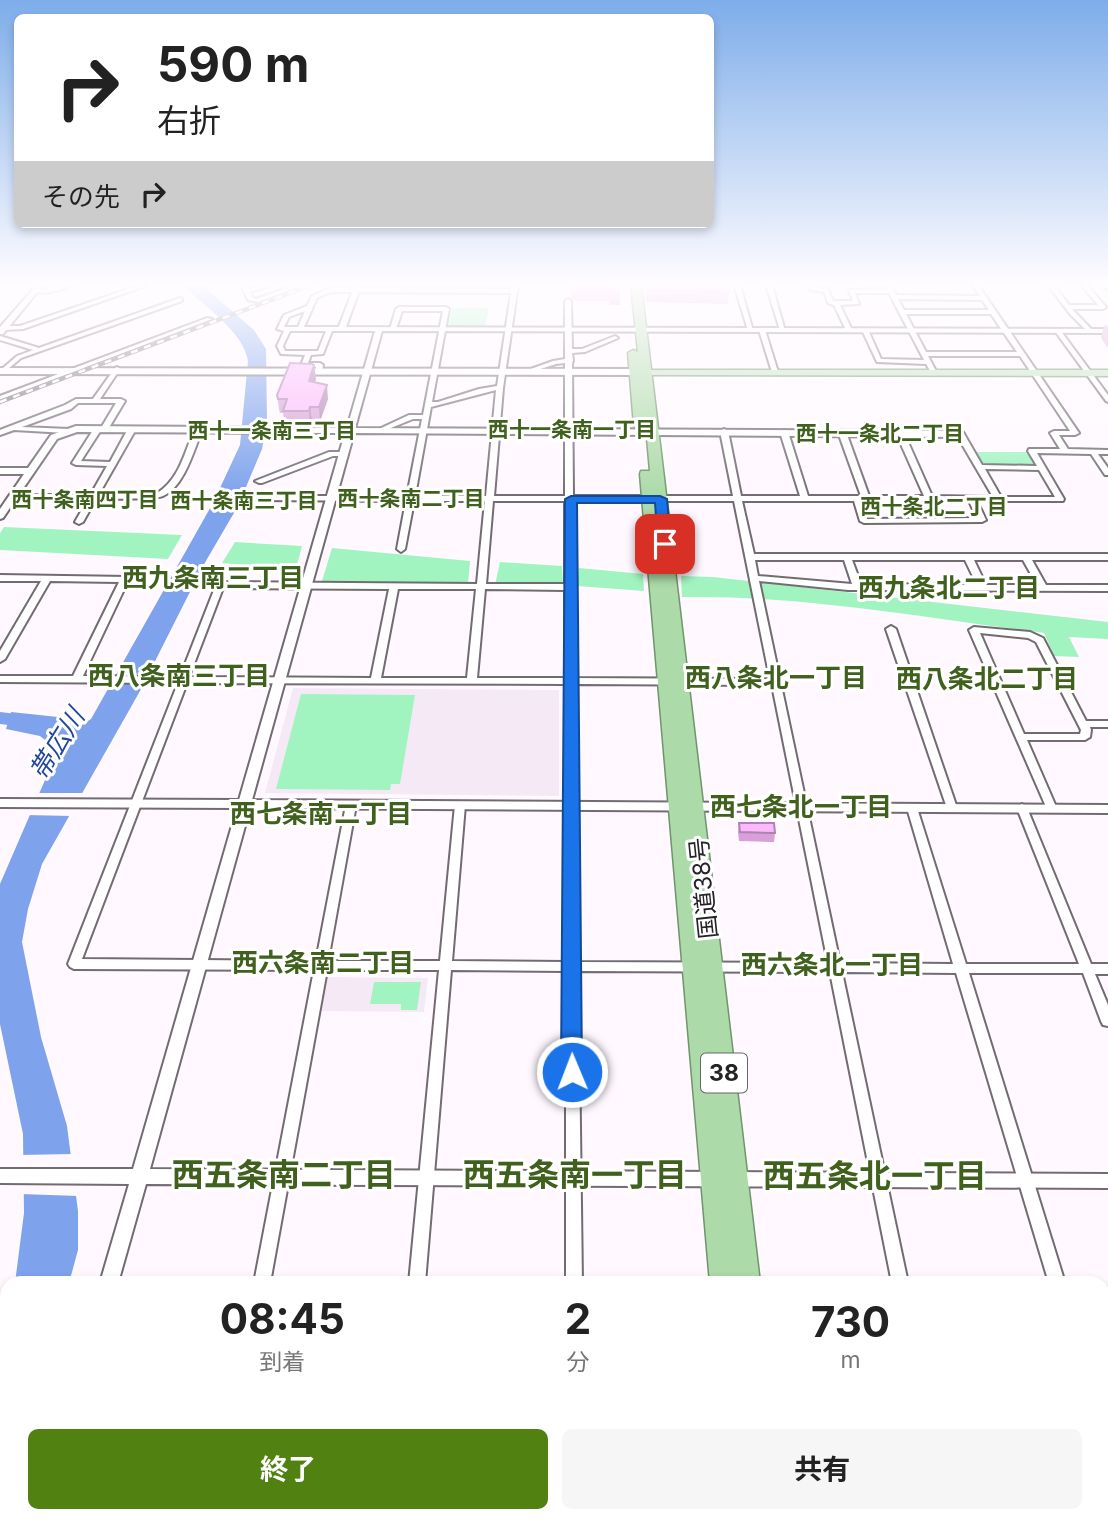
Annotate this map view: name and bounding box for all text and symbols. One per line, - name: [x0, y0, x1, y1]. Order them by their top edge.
- text: 590 m: [157, 35, 310, 94]
- icon: right: [42, 42, 133, 133]
- text: 右折: [157, 101, 221, 140]
- icon: right: [134, 175, 172, 213]
- text: その先: [42, 181, 120, 212]
- district label: 西十一条南一丁目: [488, 417, 656, 442]
- district label: 西十一条南三丁目: [188, 418, 356, 443]
- district label: 西十一条北二丁目: [796, 421, 964, 446]
- district label: 西十条南二丁目: [338, 486, 485, 511]
- district label: 西十条南四丁目: [12, 487, 159, 512]
- district label: 西十条南三丁目: [171, 488, 318, 513]
- district label: 西十条北二丁目: [861, 494, 1008, 519]
- pin: [635, 514, 695, 574]
- icon: arrive: [646, 525, 684, 563]
- district label: 西九条南三丁目: [122, 562, 304, 593]
- district label: 西九条北二丁目: [858, 572, 1040, 603]
- district label: 西八条南三丁目: [88, 660, 270, 691]
- district label: 西八条北一丁目: [685, 662, 867, 693]
- district label: 西八条北二丁目: [896, 663, 1078, 694]
- water label: 帯広川: [23, 700, 92, 785]
- district label: 西七条北一丁目: [710, 791, 892, 822]
- district label: 西七条南二丁目: [230, 798, 412, 829]
- street label: 国道38号: [684, 836, 723, 940]
- district label: 西六条南二丁目: [232, 947, 414, 978]
- district label: 西六条北一丁目: [741, 949, 923, 980]
- position arrow: [535, 1035, 609, 1109]
- road number: 38: [701, 1054, 747, 1092]
- district label: 西五条南二丁目: [172, 1155, 396, 1194]
- district label: 西五条南一丁目: [463, 1155, 687, 1194]
- district label: 西五条北一丁目: [763, 1156, 987, 1195]
- text: 08:45: [220, 1293, 345, 1344]
- text: 2: [565, 1293, 591, 1344]
- text: 730: [811, 1296, 890, 1347]
- text: m: [840, 1346, 861, 1374]
- text: 到着: [259, 1348, 305, 1376]
- text: 分: [566, 1348, 589, 1376]
- button: 終了: [28, 1429, 548, 1509]
- button: 共有: [562, 1429, 1082, 1509]

